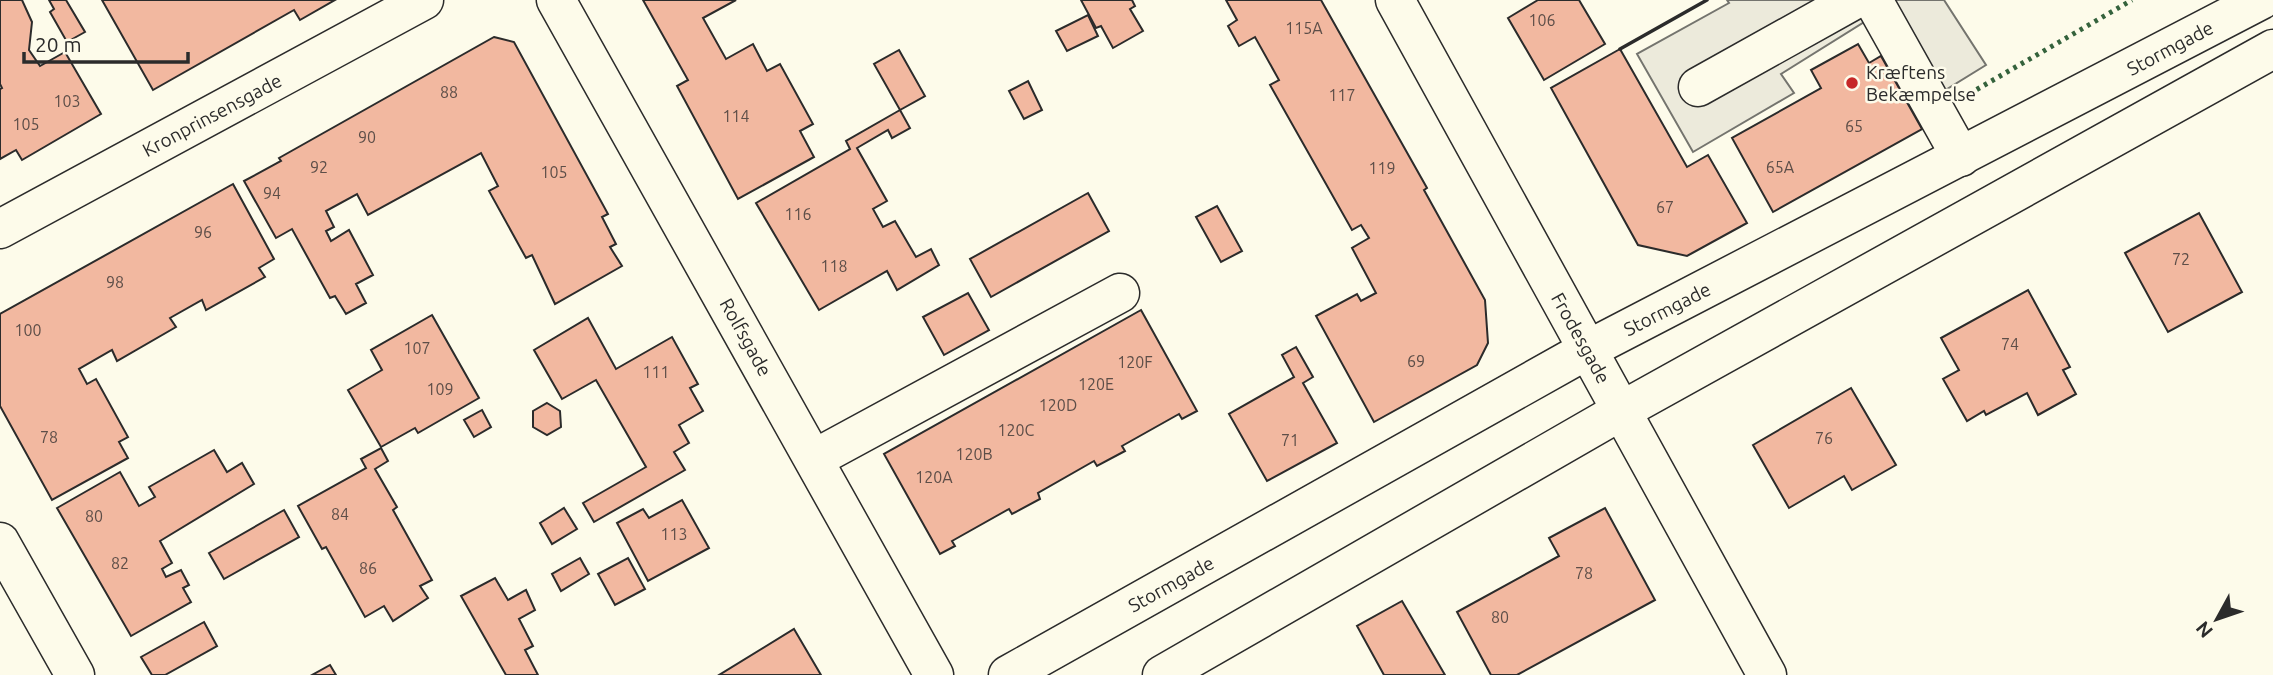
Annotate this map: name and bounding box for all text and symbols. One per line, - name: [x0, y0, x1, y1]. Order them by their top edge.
- house number: 106: [1528, 11, 1556, 29]
- street label: Stormgade: [2123, 16, 2217, 80]
- house number: 115A: [1285, 19, 1323, 37]
- scale bar: [24, 21, 189, 65]
- text: 20 m: [35, 32, 82, 56]
- place label: Kræftens Bekæmpelse: [1866, 61, 1976, 105]
- street label: Kronprinsensgade: [139, 69, 285, 161]
- marker: Kræftens Bekæmpelse: [1844, 75, 1860, 91]
- house number: 88: [440, 83, 458, 101]
- house number: 117: [1328, 86, 1356, 104]
- house number: 103: [53, 92, 81, 110]
- house number: 114: [722, 107, 750, 125]
- house number: 105: [12, 115, 40, 133]
- house number: 65: [1845, 117, 1863, 135]
- house number: 90: [358, 128, 376, 146]
- house number: 92: [310, 158, 328, 176]
- house number: 65A: [1766, 158, 1795, 176]
- house number: 119: [1368, 159, 1396, 177]
- house number: 105: [540, 163, 568, 181]
- house number: 94: [263, 184, 281, 202]
- house number: 67: [1656, 198, 1674, 216]
- house number: 116: [784, 205, 812, 223]
- house number: 96: [194, 223, 212, 241]
- house number: 72: [2172, 250, 2190, 268]
- house number: 118: [820, 257, 848, 275]
- house number: 98: [106, 273, 124, 291]
- street label: Stormgade: [1620, 278, 1714, 340]
- street label: Frodesgade: [1547, 289, 1615, 387]
- street label: Rolfsgade: [716, 294, 776, 380]
- house number: 100: [14, 321, 42, 339]
- house number: 74: [2001, 335, 2019, 353]
- house number: 107: [403, 339, 431, 357]
- house number: 69: [1407, 352, 1425, 370]
- house number: 120F: [1117, 353, 1153, 371]
- house number: 111: [642, 363, 670, 381]
- house number: 120E: [1078, 375, 1114, 393]
- house number: 109: [426, 380, 454, 398]
- house number: 120D: [1039, 396, 1077, 414]
- house number: 120C: [998, 421, 1035, 439]
- house number: 78: [40, 428, 58, 446]
- house number: 76: [1815, 429, 1833, 447]
- house number: 71: [1281, 431, 1299, 449]
- house number: 120B: [955, 445, 993, 463]
- house number: 120A: [915, 468, 953, 486]
- house number: 84: [331, 505, 349, 523]
- house number: 80: [85, 507, 103, 525]
- house number: 113: [660, 525, 688, 543]
- street label: Stormgade: [1124, 551, 1218, 617]
- house number: 82: [111, 554, 129, 572]
- house number: 86: [359, 559, 377, 577]
- house number: 78: [1575, 564, 1593, 582]
- north arrow: [2182, 584, 2252, 654]
- house number: 80: [1491, 608, 1509, 626]
- text: N: [2191, 617, 2217, 642]

